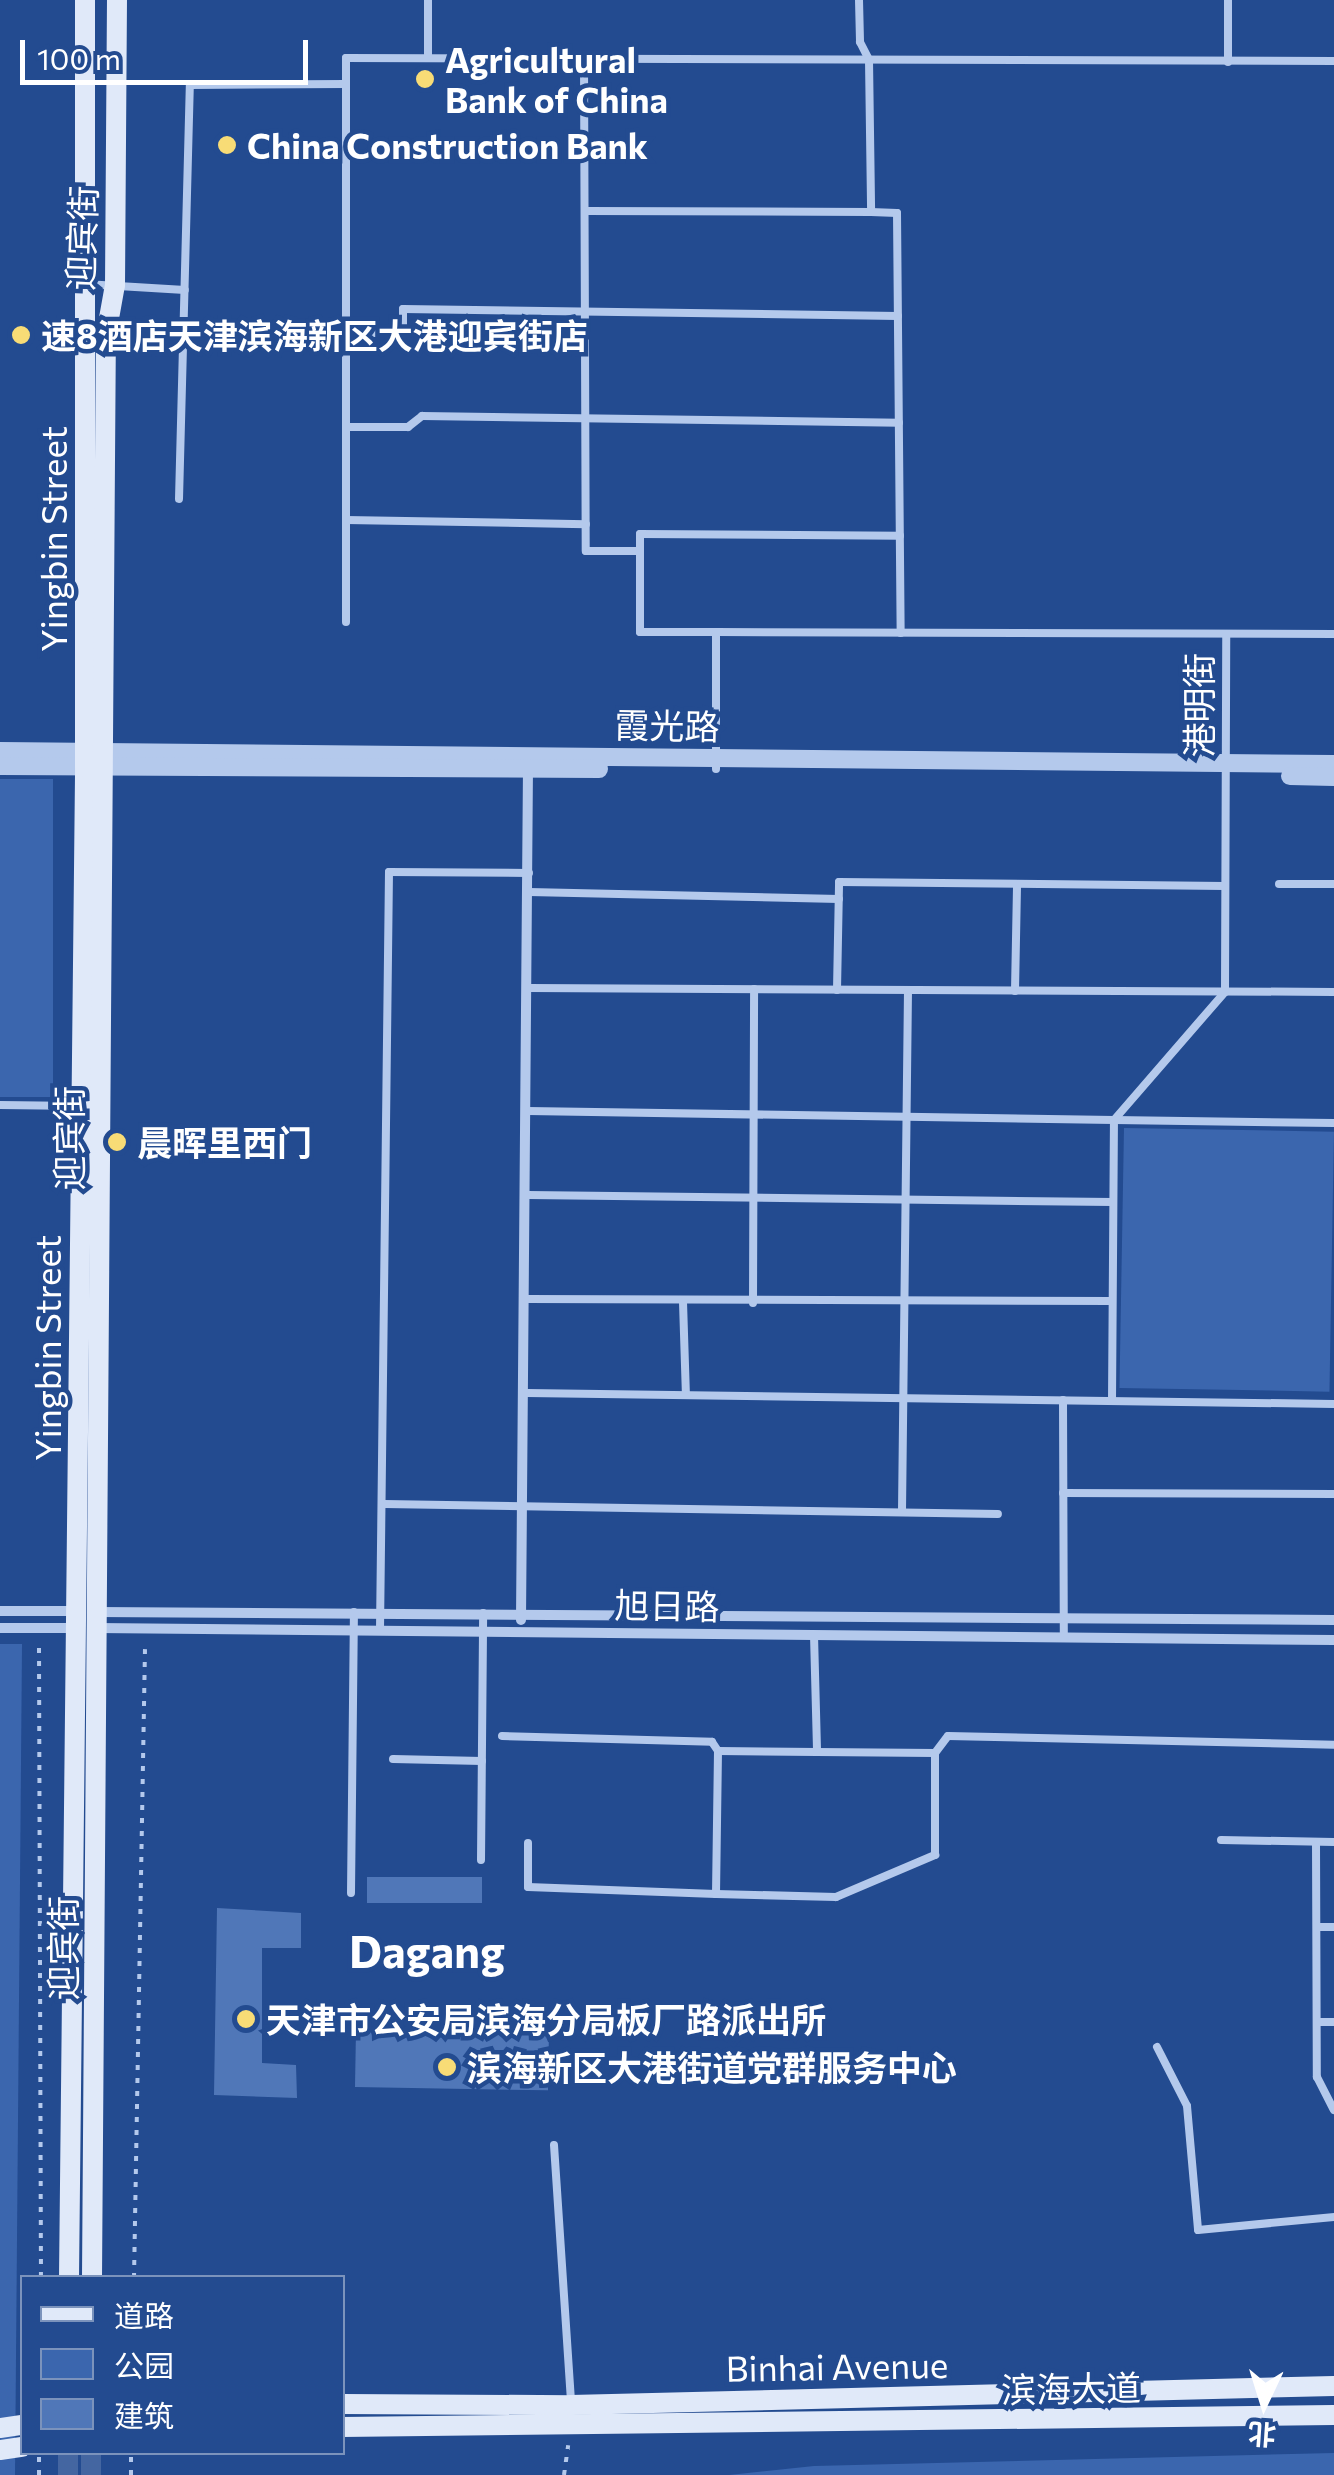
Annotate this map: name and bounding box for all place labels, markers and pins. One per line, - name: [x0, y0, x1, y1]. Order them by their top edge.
- place label: Agricultural Bank of China: [445, 38, 668, 120]
- marker: Agricultural Bank of China: [414, 68, 436, 90]
- place label: China Construction Bank: [247, 124, 648, 166]
- marker: China Construction Bank: [216, 134, 238, 156]
- place label: 速8酒店天津滨海新区大港迎宾街店: [41, 314, 588, 356]
- marker: 速8酒店天津滨海新区大港迎宾街店: [10, 324, 32, 346]
- place label: 晨晖里西门: [137, 1121, 312, 1163]
- marker: 晨晖里西门: [106, 1131, 128, 1153]
- place label: 天津市公安局滨海分局板厂路派出所: [266, 1998, 826, 2040]
- marker: 天津市公安局滨海分局板厂路派出所: [235, 2008, 257, 2030]
- place label: 滨海新区大港街道党群服务中心: [467, 2046, 957, 2088]
- marker: 滨海新区大港街道党群服务中心: [436, 2056, 458, 2078]

